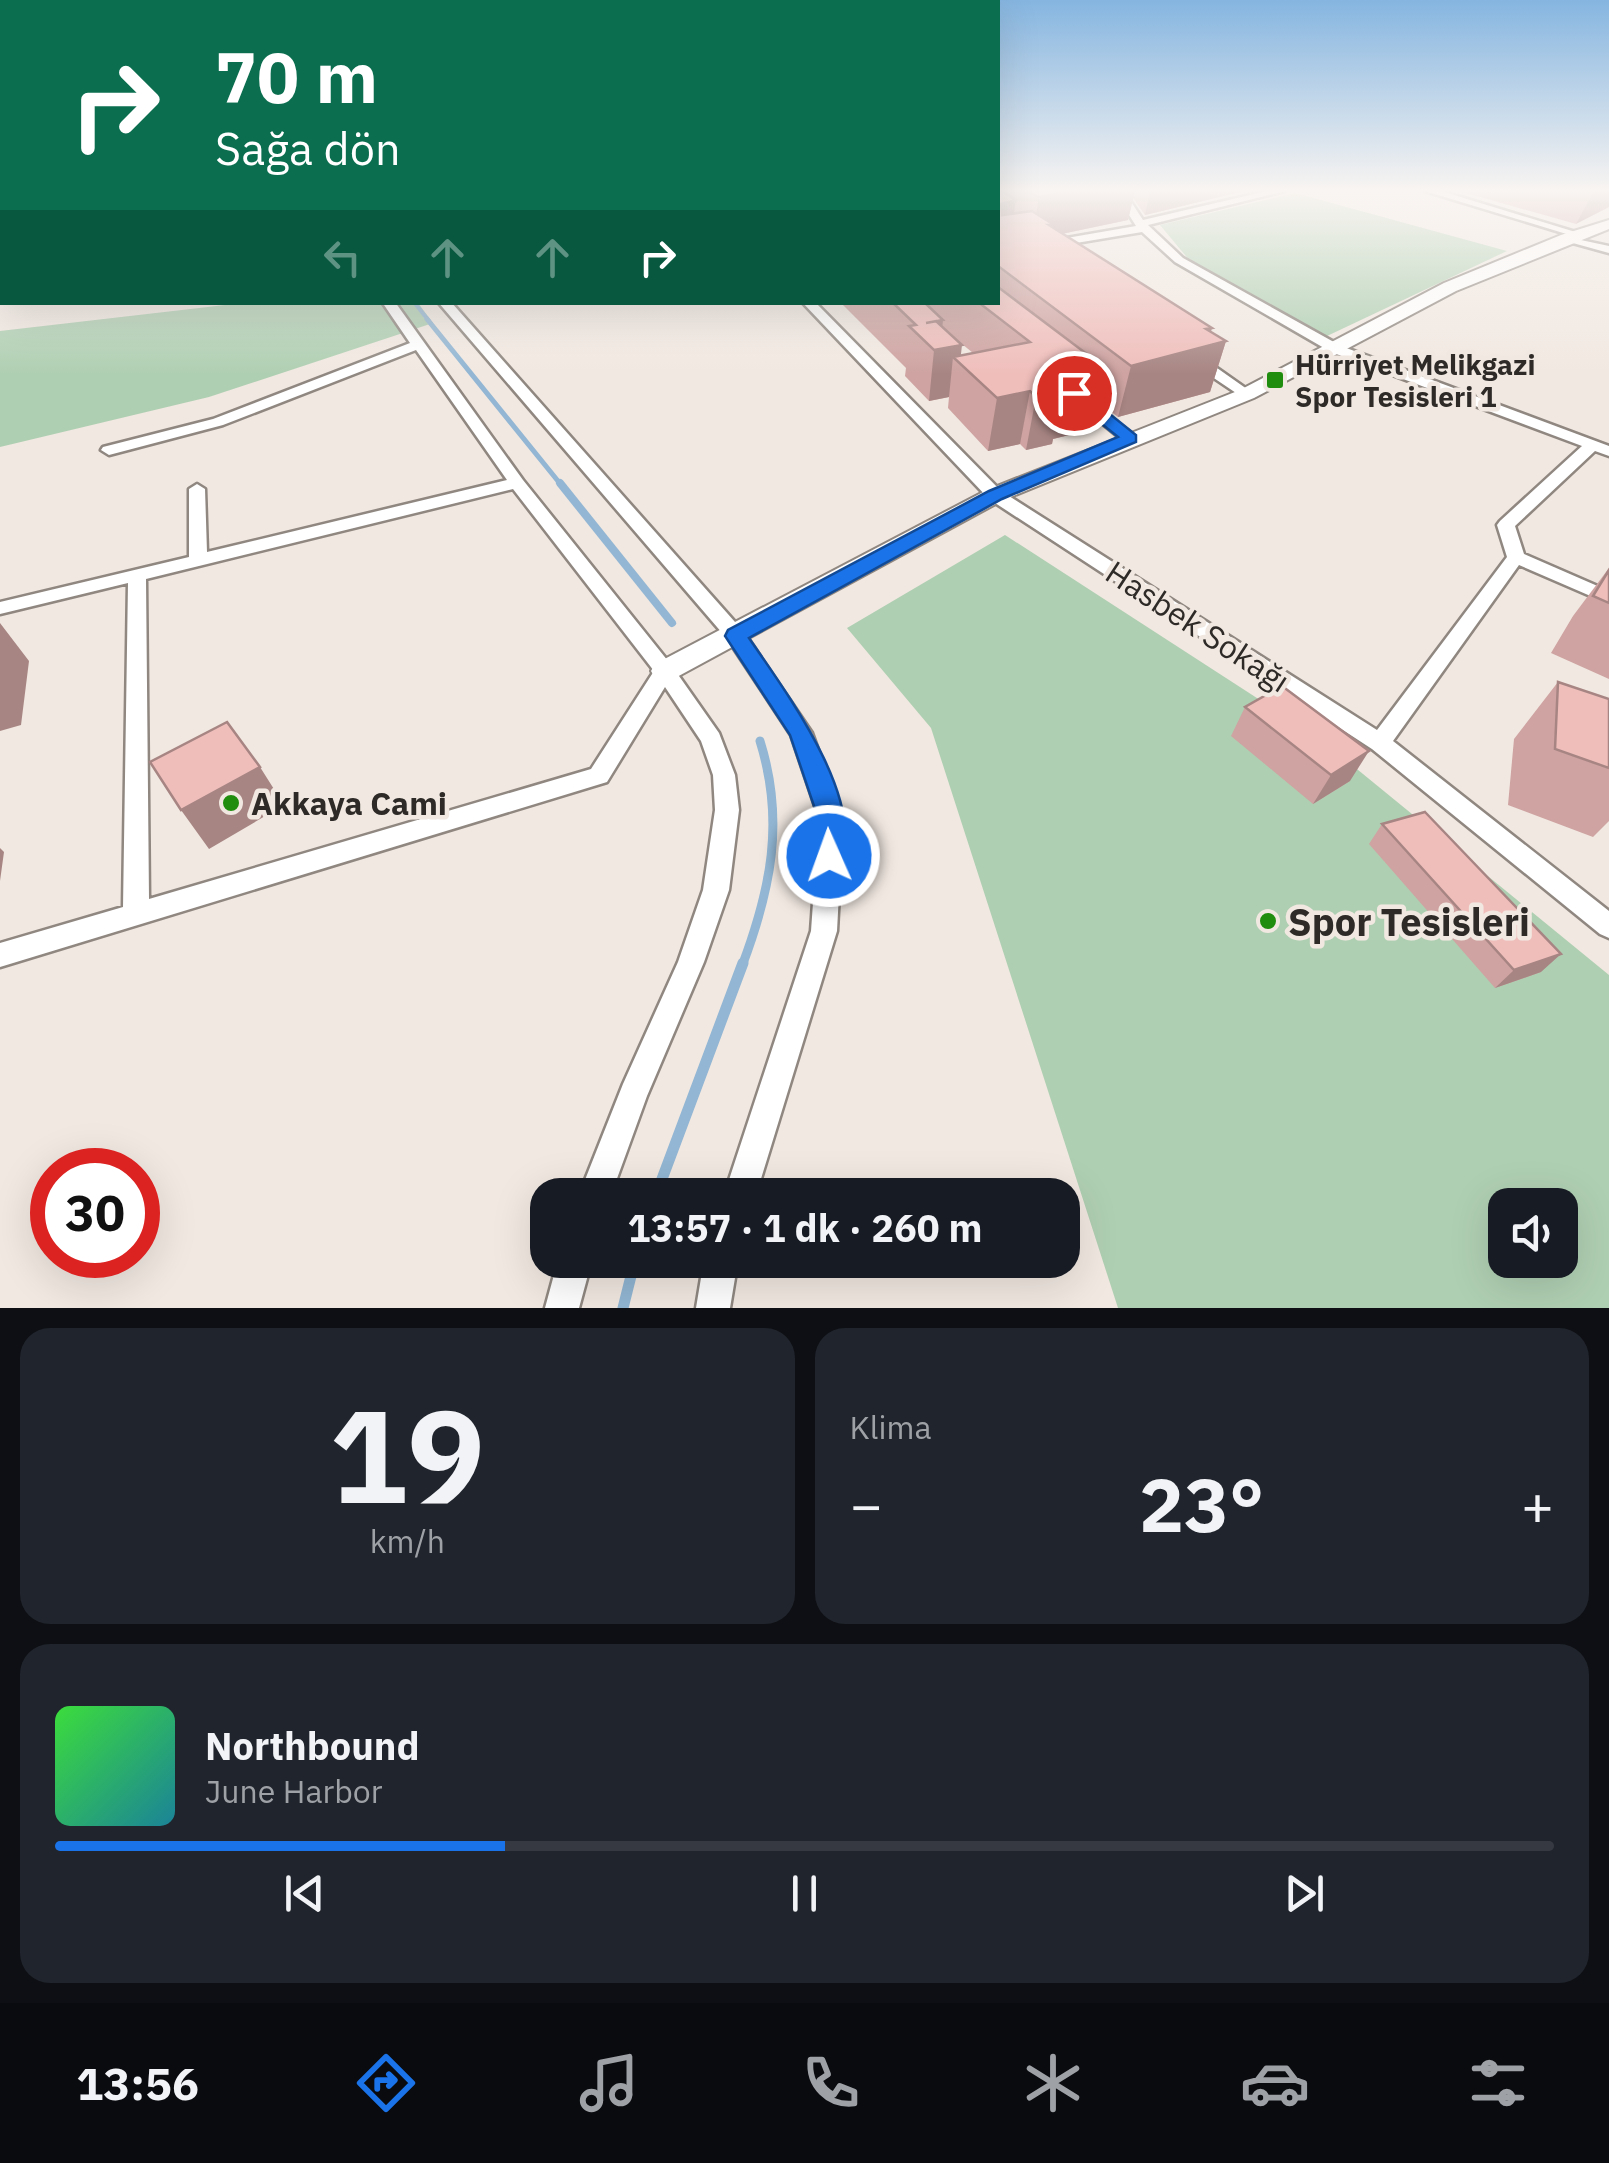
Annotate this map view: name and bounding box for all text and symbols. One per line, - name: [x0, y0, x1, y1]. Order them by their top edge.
- text: 70 m: [215, 31, 378, 122]
- icon: right: [50, 40, 180, 170]
- text: Sağa dön: [215, 119, 400, 177]
- icon: left: [315, 230, 370, 285]
- icon: ahead: [420, 230, 475, 285]
- icon: ahead: [525, 230, 580, 285]
- icon: right: [630, 230, 685, 285]
- place label: Hürriyet Melikgazi Spor Tesisleri 1: [1295, 346, 1536, 415]
- pin: [1032, 351, 1117, 436]
- icon: arrive: [1047, 366, 1102, 421]
- marker: Hürriyet Melikgazi Spor Tesisleri 1: [1264, 369, 1286, 391]
- street label: Hasbek Sokağı: [1098, 551, 1298, 701]
- place label: Akkaya Cami: [251, 782, 447, 824]
- marker: Akkaya Cami: [220, 792, 242, 814]
- position arrow: [777, 804, 881, 908]
- place label: Spor Tesisleri: [1288, 897, 1530, 946]
- marker: Spor Tesisleri: [1257, 910, 1279, 932]
- speed limit sign: 30: [30, 1148, 160, 1278]
- map controls: [1488, 1188, 1578, 1278]
- button: sound: [1488, 1188, 1578, 1278]
- text: 13:57 · 1 dk · 260 m: [628, 1203, 982, 1252]
- text: 19: [329, 1370, 485, 1539]
- text: Klima: [850, 1406, 932, 1448]
- text: 23°: [1139, 1455, 1264, 1553]
- text: −: [850, 1469, 883, 1540]
- text: +: [1521, 1469, 1554, 1540]
- text: km/h: [370, 1520, 445, 1562]
- text: Northbound: [205, 1721, 420, 1770]
- text: June Harbor: [205, 1770, 382, 1812]
- icon: previous: [277, 1866, 332, 1921]
- icon: pause: [777, 1866, 832, 1921]
- icon: next: [1277, 1866, 1332, 1921]
- icon: directions: [351, 2048, 421, 2118]
- icon: music: [574, 2048, 644, 2118]
- icon: phone: [796, 2048, 866, 2118]
- icon: climate: [1018, 2048, 1088, 2118]
- icon: car: [1240, 2048, 1310, 2118]
- icon: filters: [1463, 2048, 1533, 2118]
- text: 13:56: [76, 2054, 199, 2112]

